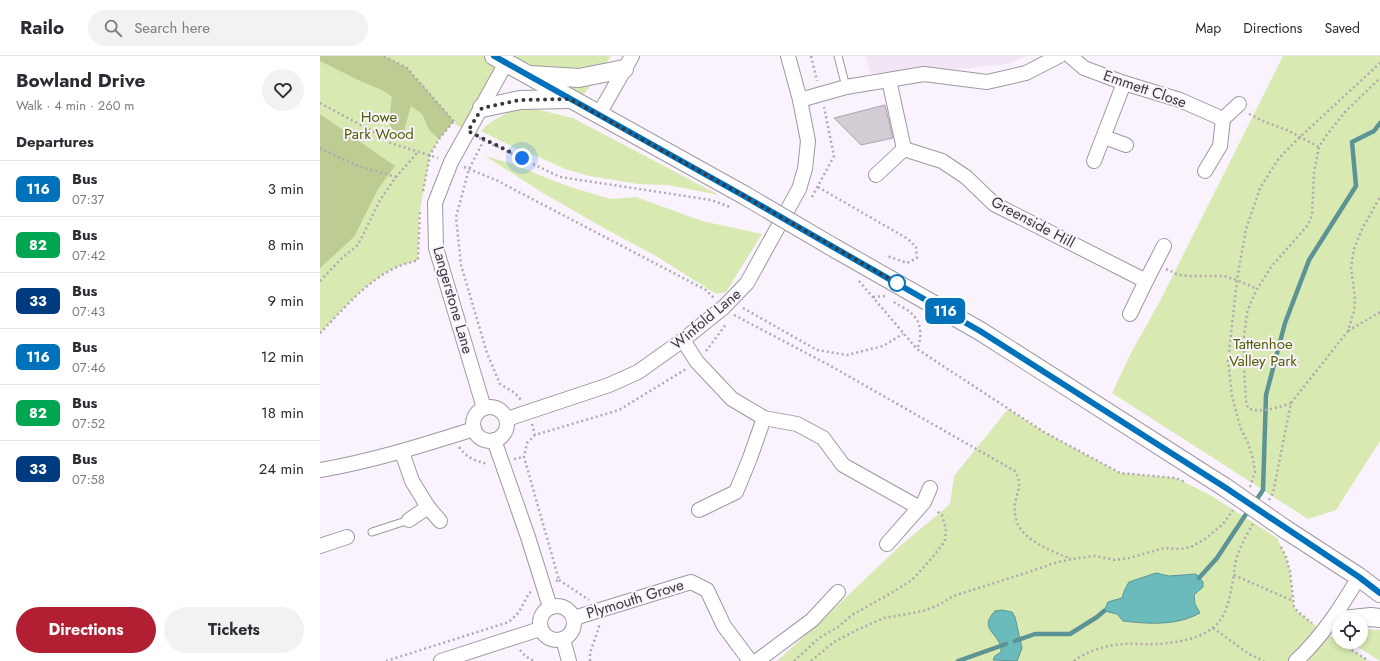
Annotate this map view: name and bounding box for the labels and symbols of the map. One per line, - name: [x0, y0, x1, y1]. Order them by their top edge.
- street label: Emmett Close: [1100, 64, 1190, 114]
- park label: Howe Park Wood: [344, 106, 414, 145]
- your location: [512, 148, 532, 168]
- street label: Greenside Hill: [987, 191, 1079, 253]
- street label: Langerstone Lane: [427, 244, 479, 357]
- unlabelled marker: [888, 274, 906, 292]
- street label: Winfold Lane: [666, 283, 746, 355]
- line badge: 116: [922, 298, 968, 324]
- park label: Tattenhoe Valley Park: [1229, 333, 1297, 372]
- street label: Plymouth Grove: [584, 574, 687, 624]

